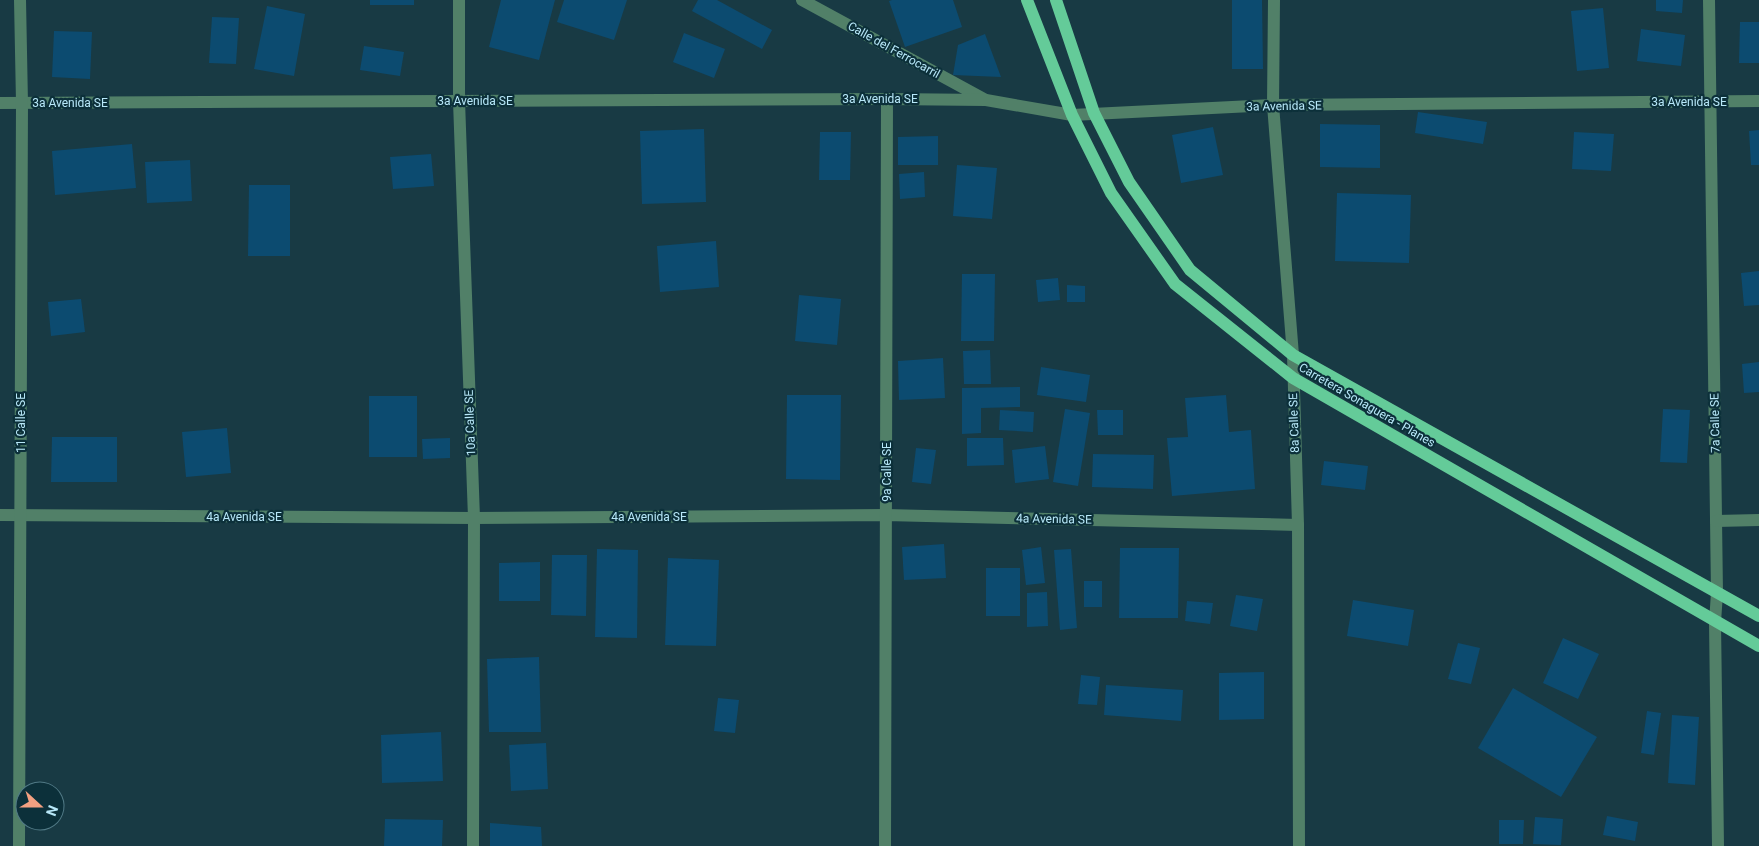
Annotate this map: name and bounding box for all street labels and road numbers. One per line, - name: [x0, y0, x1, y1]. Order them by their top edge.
- street label: Calle del Ferrocarril: [846, 19, 942, 81]
- street label: 3a Avenida SE: [842, 92, 918, 106]
- street label: 3a Avenida SE: [437, 94, 513, 108]
- street label: 3a Avenida SE: [1651, 95, 1727, 109]
- street label: 3a Avenida SE: [32, 96, 108, 110]
- street label: 3a Avenida SE: [1246, 98, 1322, 114]
- street label: Carretera Sonaguera - Planes: [1296, 360, 1438, 450]
- street label: 10a Calle SE: [462, 389, 478, 456]
- street label: 11 Calle SE: [14, 393, 28, 453]
- street label: 8a Calle SE: [1286, 393, 1302, 453]
- street label: 7a Calle SE: [1707, 393, 1723, 453]
- street label: 9a Calle SE: [880, 442, 894, 502]
- street label: 4a Avenida SE: [206, 510, 282, 524]
- street label: 4a Avenida SE: [611, 510, 687, 524]
- street label: 4a Avenida SE: [1016, 511, 1092, 527]

